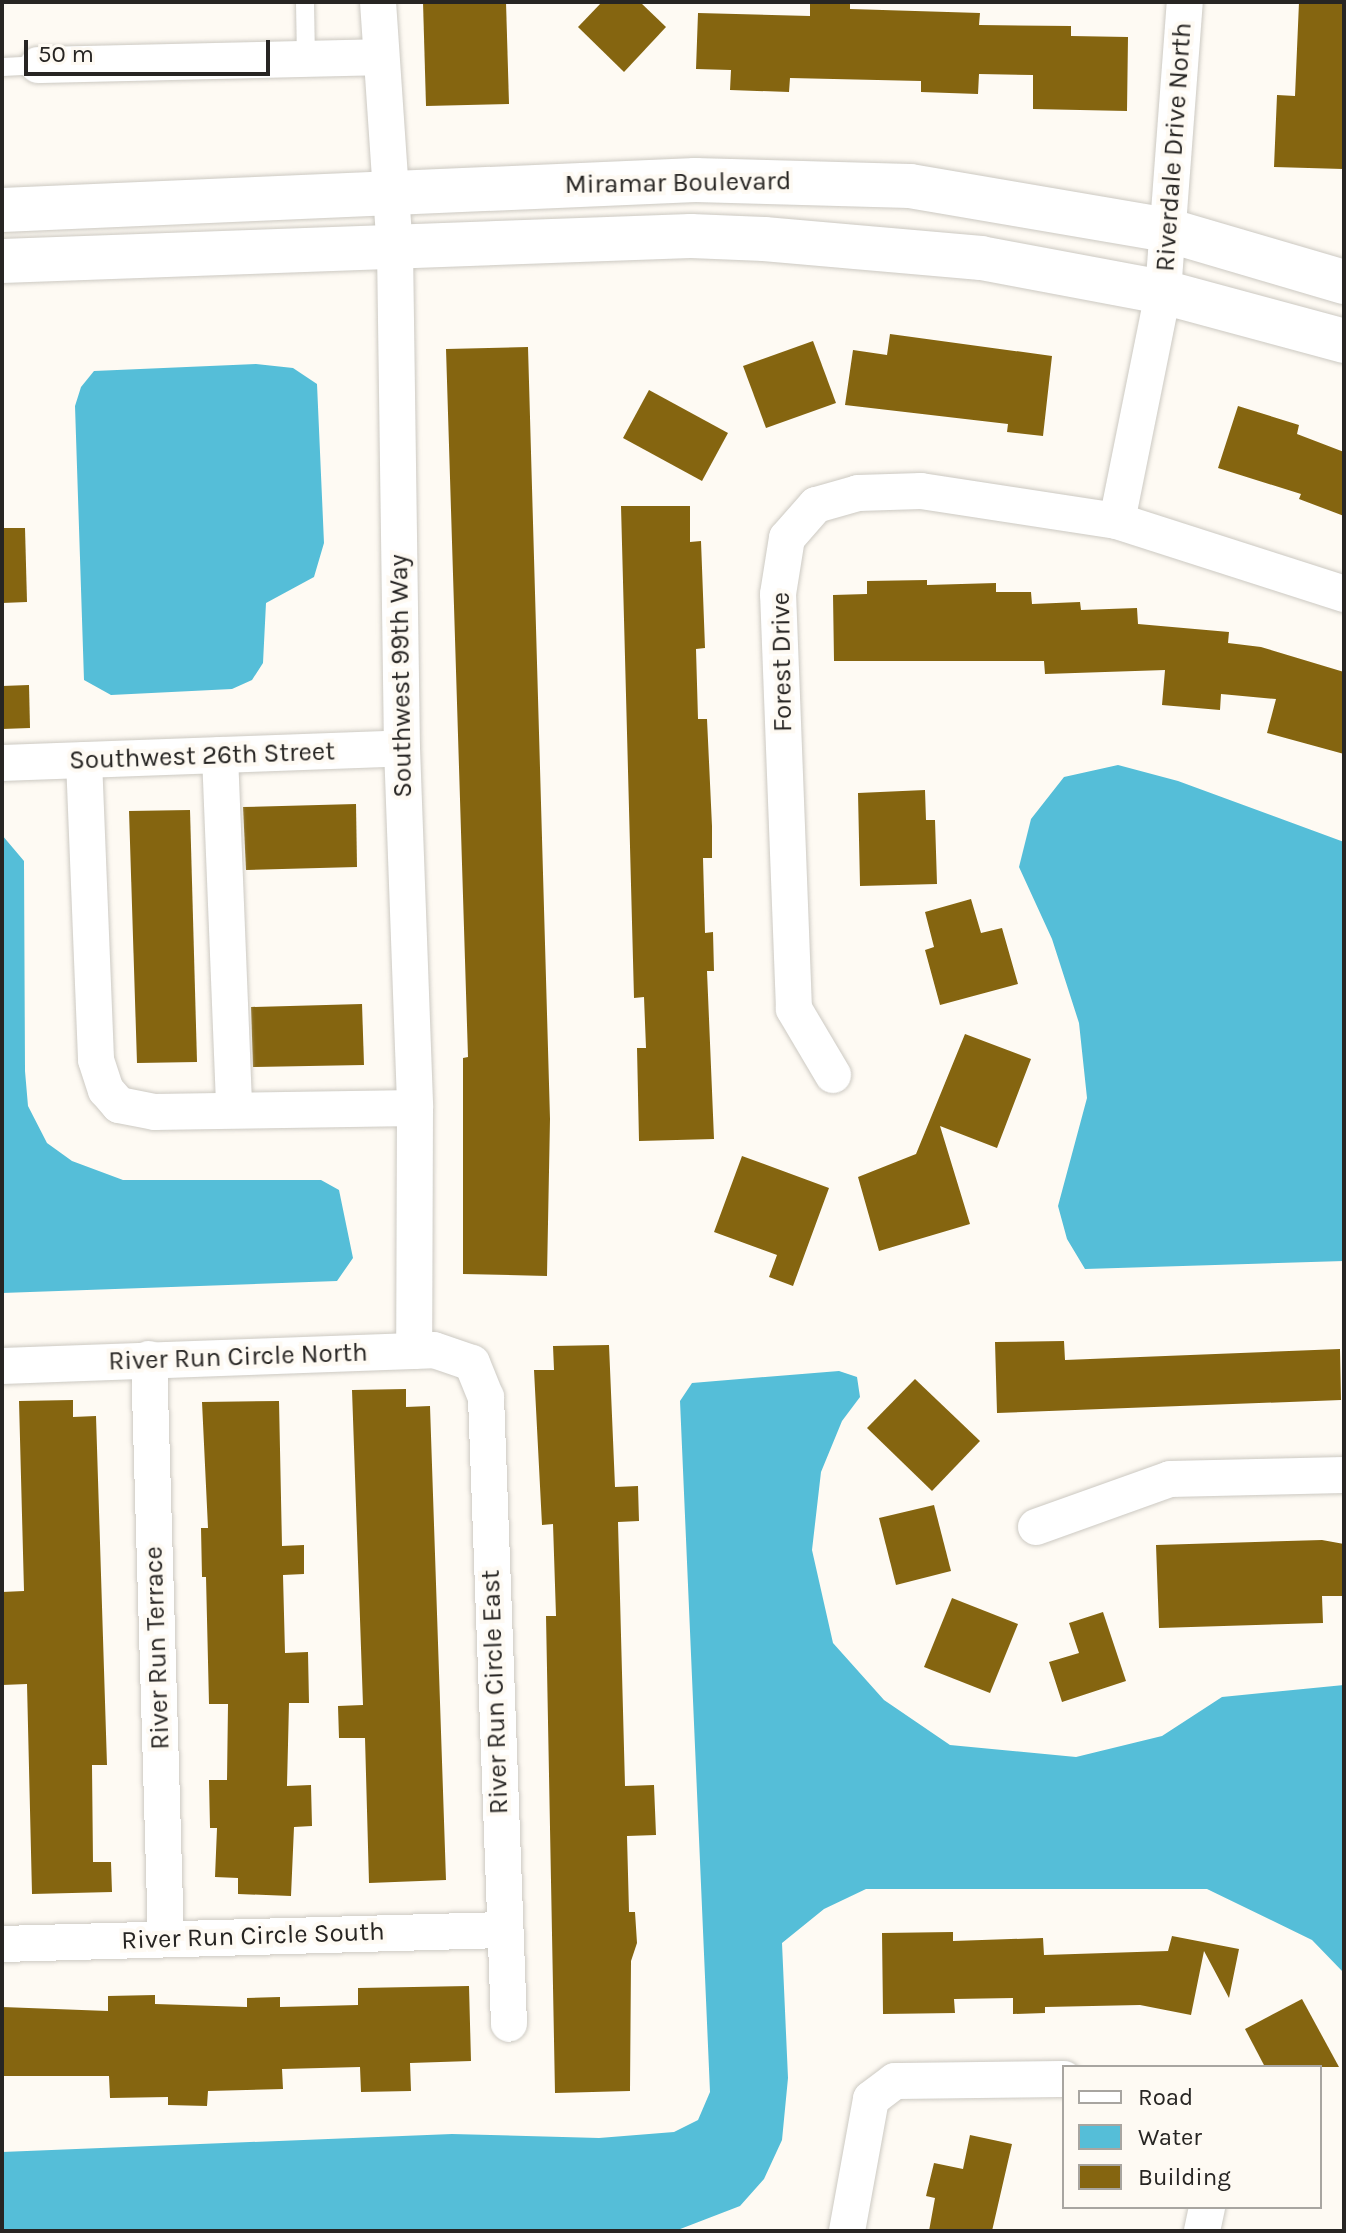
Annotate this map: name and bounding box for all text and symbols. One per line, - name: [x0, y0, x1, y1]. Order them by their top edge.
- street label: Riverdale Drive North: [1150, 21, 1198, 273]
- scale bar: [28, 24, 274, 74]
- text: 50 m: [38, 40, 94, 68]
- street label: Miramar Boulevard: [564, 165, 792, 201]
- street label: Southwest 99th Way: [383, 554, 419, 798]
- street label: Forest Drive: [765, 592, 799, 732]
- street label: Southwest 26th Street: [69, 736, 335, 776]
- street label: River Run Circle North: [108, 1337, 368, 1377]
- street label: River Run Terrace: [138, 1546, 176, 1750]
- street label: River Run Circle East: [475, 1569, 515, 1815]
- street label: River Run Circle South: [121, 1916, 385, 1956]
- legend: [1062, 2065, 1322, 2209]
- text: Road: [1138, 2083, 1193, 2111]
- text: Water: [1138, 2123, 1202, 2151]
- text: Building: [1138, 2163, 1231, 2191]

